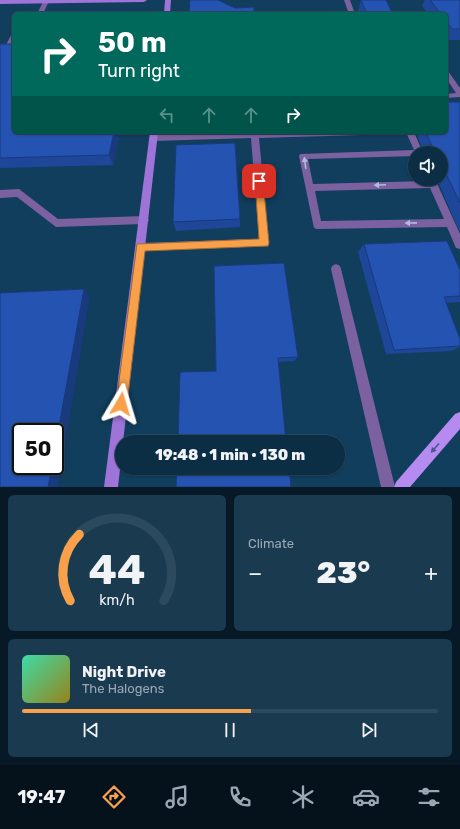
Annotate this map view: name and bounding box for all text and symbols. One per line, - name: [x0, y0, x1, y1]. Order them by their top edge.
- text: 50 m: [98, 26, 167, 59]
- icon: right: [32, 28, 84, 80]
- text: Turn right: [98, 60, 180, 82]
- icon: left: [156, 104, 178, 126]
- icon: ahead: [198, 104, 220, 126]
- icon: ahead: [240, 104, 262, 126]
- icon: right: [282, 104, 304, 126]
- map controls: [408, 146, 448, 186]
- button: sound: [408, 146, 448, 186]
- one-way arrow: [302, 157, 308, 169]
- pin: [242, 164, 276, 198]
- icon: arrive: [248, 170, 270, 192]
- one-way arrow: [374, 182, 386, 189]
- one-way arrow: [405, 220, 417, 227]
- position arrow: [100, 383, 142, 425]
- speed limit sign: 50: [12, 423, 64, 475]
- one-way arrow: [430, 443, 439, 453]
- text: 19:48 · 1 min · 130 m: [155, 446, 305, 464]
- text: Climate: [248, 536, 294, 551]
- text: 44: [89, 545, 145, 594]
- text: 23°: [317, 555, 370, 591]
- text: −: [248, 560, 262, 587]
- text: +: [424, 560, 438, 587]
- text: km/h: [99, 592, 135, 609]
- text: Night Drive: [82, 663, 166, 681]
- text: The Halogens: [82, 681, 164, 696]
- icon: previous: [80, 719, 102, 741]
- icon: pause: [219, 719, 241, 741]
- icon: next: [358, 719, 380, 741]
- icon: directions: [100, 783, 128, 811]
- icon: music: [163, 783, 191, 811]
- icon: phone: [226, 783, 254, 811]
- icon: climate: [289, 783, 317, 811]
- icon: car: [352, 783, 380, 811]
- icon: filters: [415, 783, 443, 811]
- text: 19:47: [17, 786, 65, 808]

